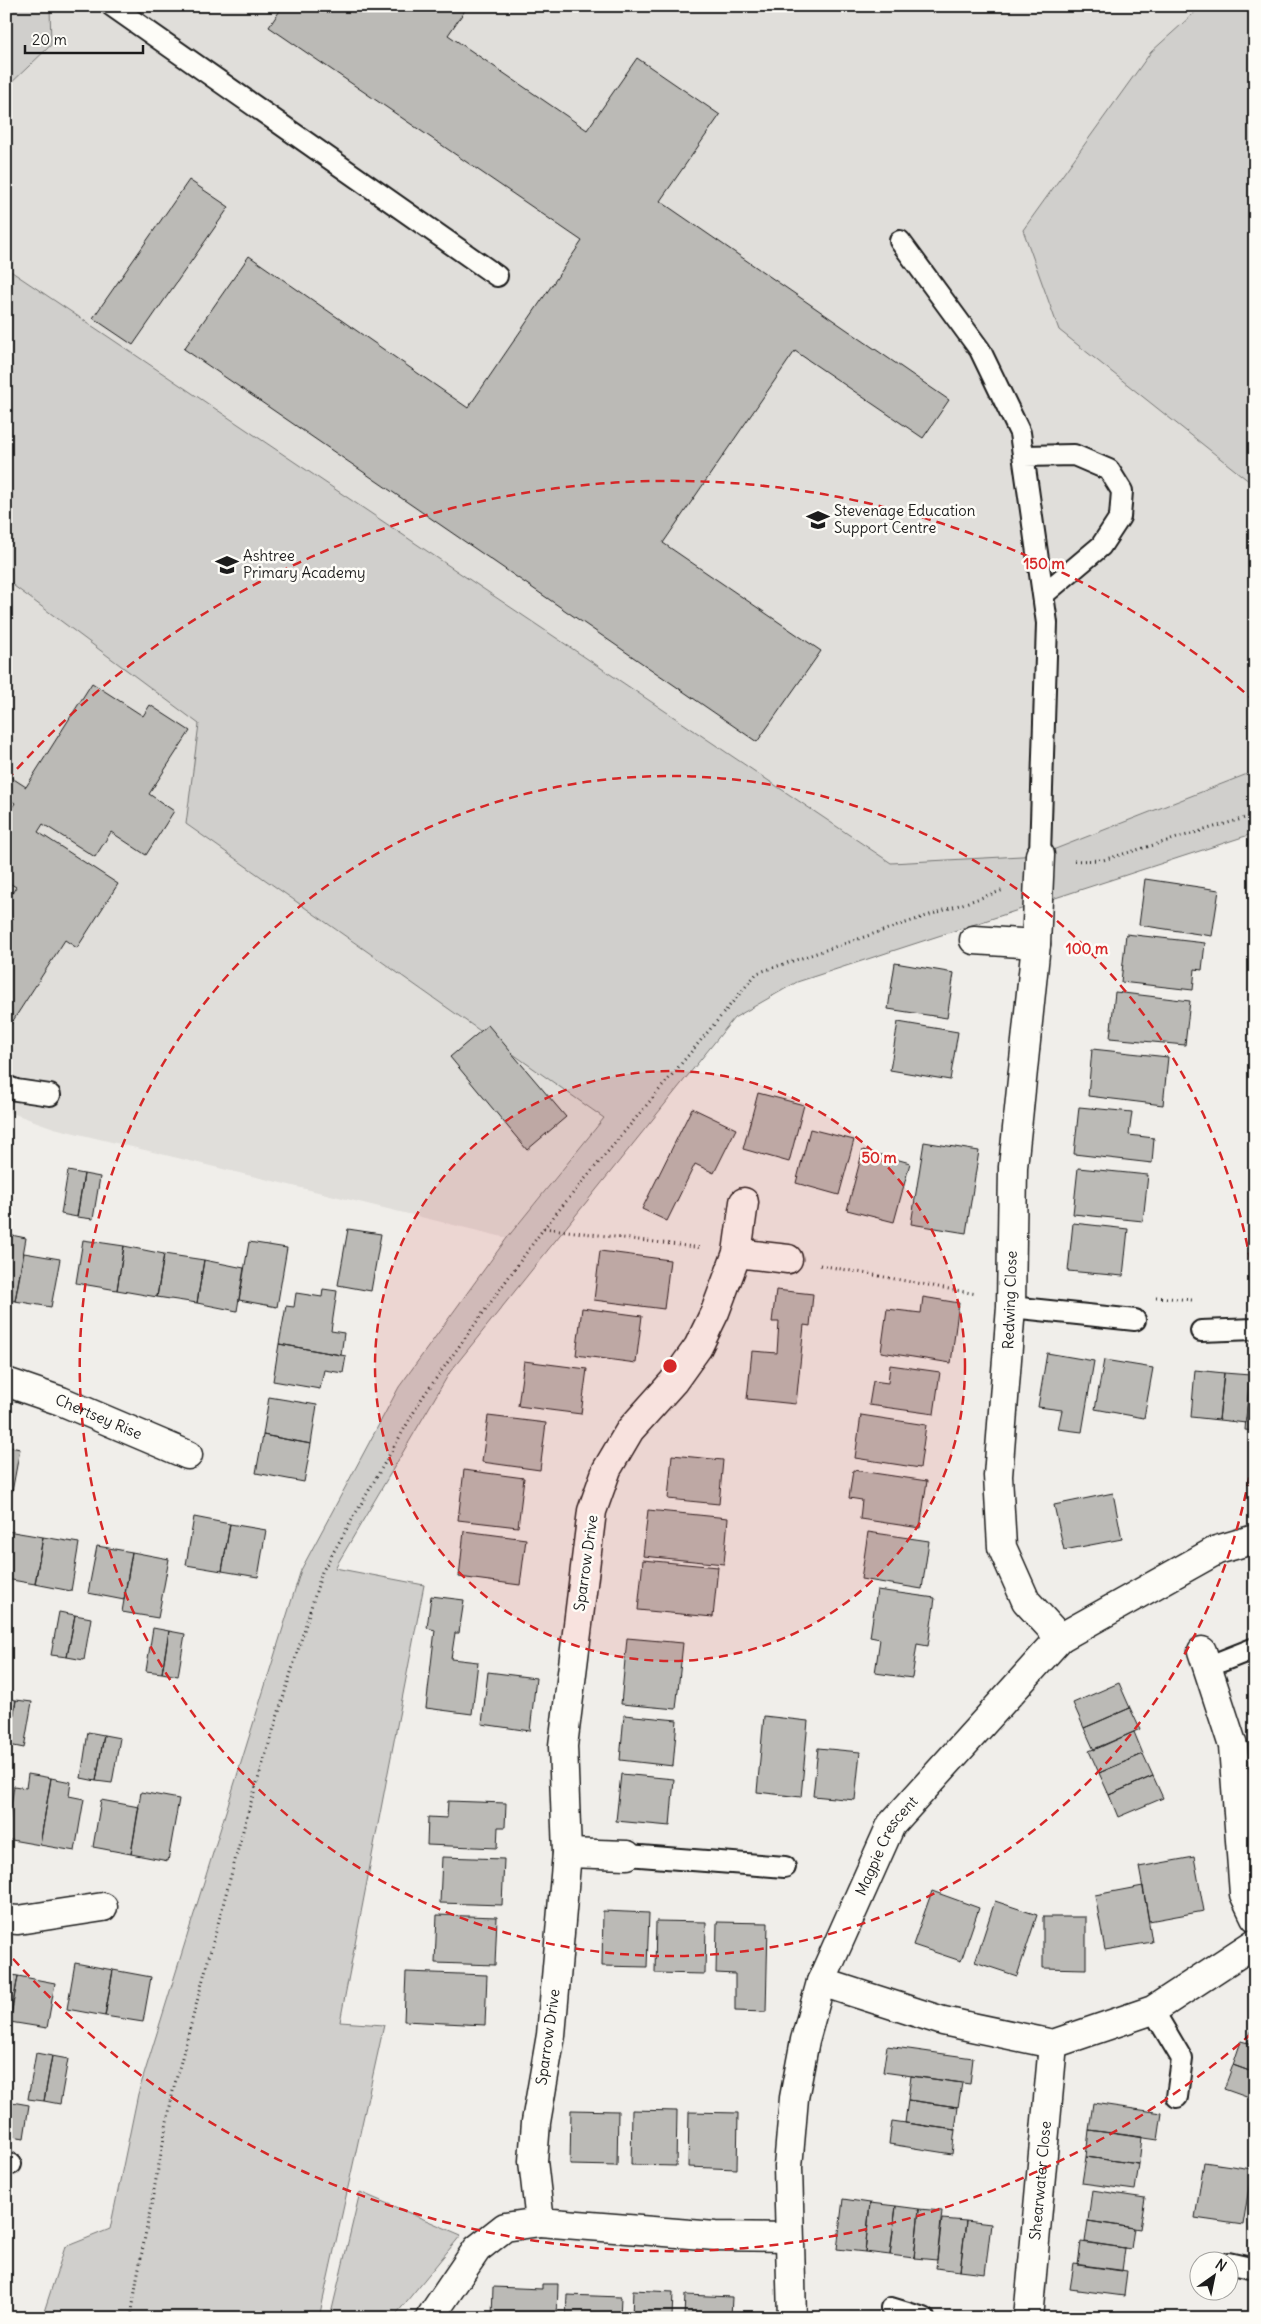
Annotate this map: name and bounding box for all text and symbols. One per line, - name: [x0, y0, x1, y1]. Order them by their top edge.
- scale bar: [25, 22, 142, 54]
- text: 20 m: [32, 30, 67, 49]
- place label: Stevenage Education Support Centre: [834, 501, 976, 537]
- school or university icon: Stevenage Education Support Centre: [805, 507, 831, 533]
- place label: Ashtree Primary Academy: [243, 546, 366, 582]
- school or university icon: Ashtree Primary Academy: [214, 552, 240, 578]
- text: 150 m: [1023, 554, 1065, 573]
- text: 100 m: [1066, 939, 1108, 958]
- text: 50 m: [861, 1148, 897, 1167]
- street label: Redwing Close: [998, 1250, 1021, 1350]
- centre of rings: [661, 1357, 679, 1375]
- street label: Chertsey Rise: [53, 1390, 145, 1443]
- street label: Sparrow Drive: [569, 1514, 602, 1612]
- street label: Magpie Crescent: [851, 1792, 922, 1898]
- street label: Sparrow Drive: [531, 1988, 564, 2086]
- street label: Shearwater Close: [1025, 2120, 1055, 2241]
- north arrow: [1188, 2252, 1238, 2302]
- text: N: [1212, 2255, 1230, 2275]

